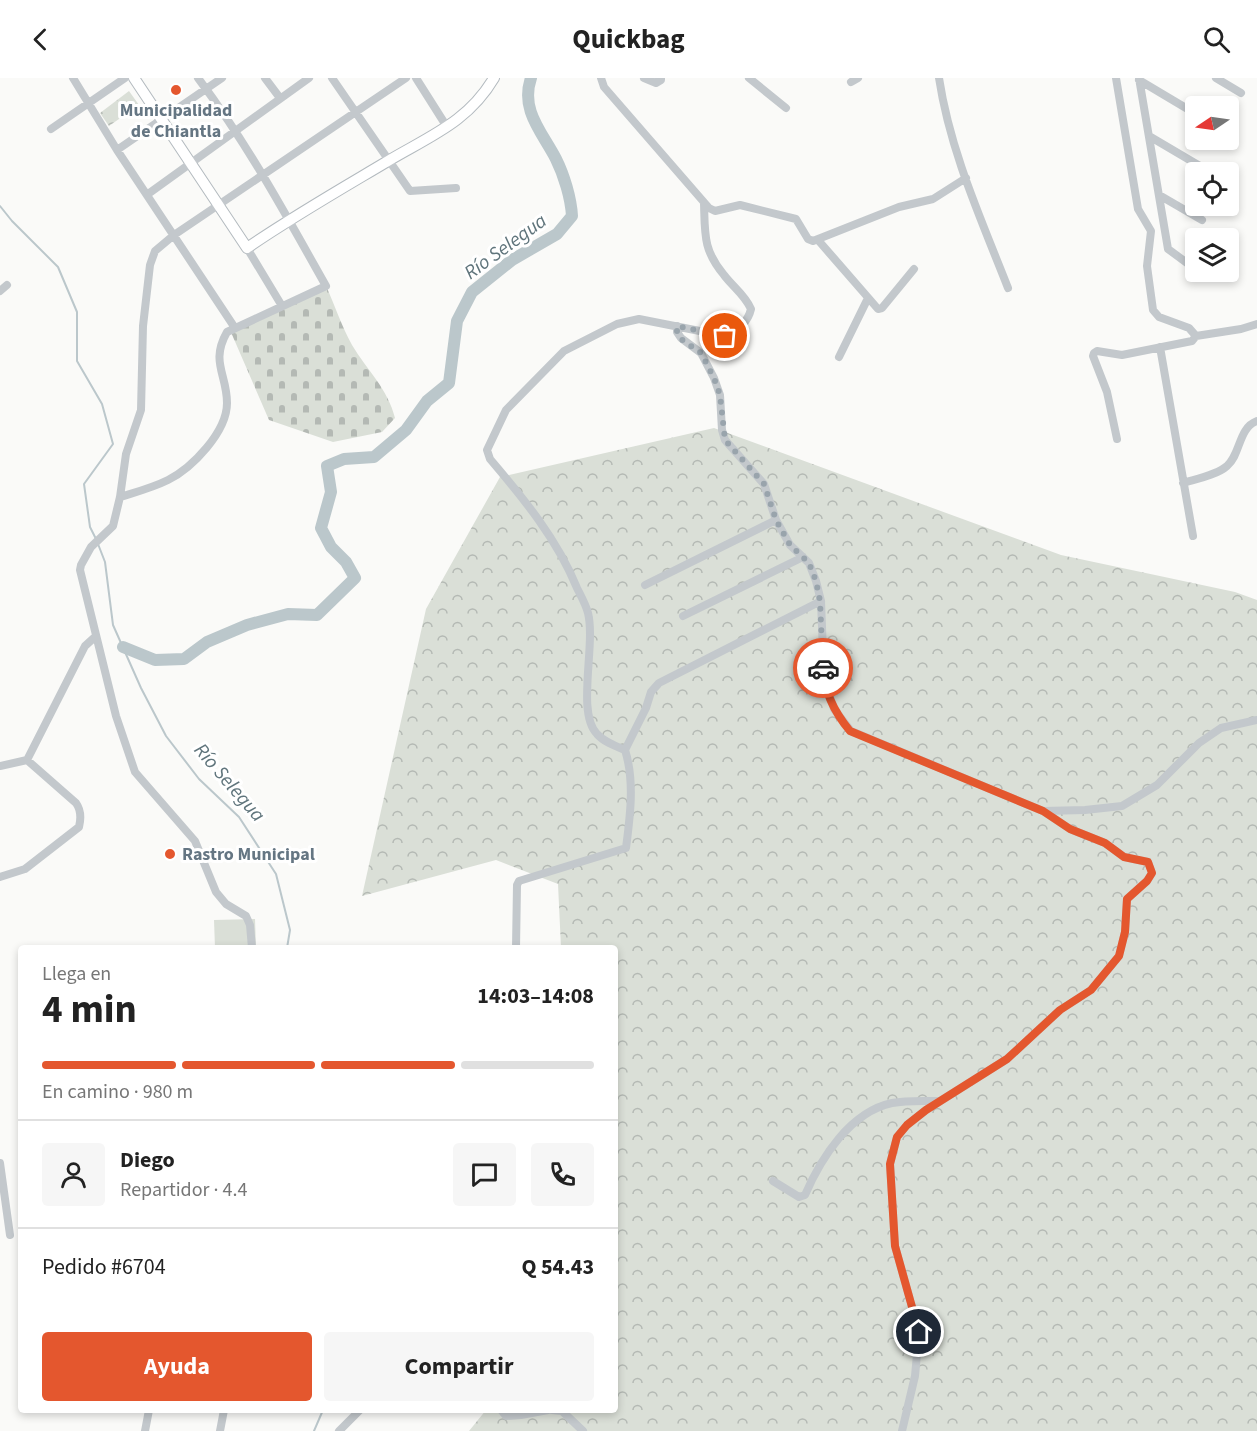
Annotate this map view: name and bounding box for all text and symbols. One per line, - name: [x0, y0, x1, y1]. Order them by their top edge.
- text: Quickbag: [572, 20, 685, 59]
- icon: back: [24, 23, 57, 56]
- icon: search: [1200, 23, 1233, 56]
- marker: Municipalidad de Chiantla: [169, 83, 183, 97]
- north arrow: [1185, 96, 1239, 150]
- map controls: [1185, 96, 1239, 282]
- place label: Municipalidad de Chiantla: [120, 98, 232, 144]
- button: locate: [1185, 162, 1239, 216]
- water label: Río Selegua: [458, 207, 553, 286]
- button: layers: [1185, 228, 1239, 282]
- pin: [699, 310, 750, 361]
- icon: bag: [708, 319, 741, 352]
- courier: [793, 638, 853, 698]
- icon: car: [807, 652, 840, 685]
- water label: Río Selegua: [187, 737, 272, 828]
- place label: Rastro Municipal: [182, 842, 315, 867]
- marker: Rastro Municipal: [163, 847, 177, 861]
- text: Llega en: [42, 960, 111, 988]
- text: 14:03–14:08: [477, 980, 594, 1012]
- text: 4 min: [42, 982, 137, 1038]
- text: En camino · 980 m: [42, 1078, 193, 1106]
- button: person: [42, 1143, 105, 1206]
- button: chat: [453, 1143, 516, 1206]
- button: phone: [531, 1143, 594, 1206]
- text: Diego: [120, 1144, 175, 1176]
- text: Repartidor · 4.4: [120, 1176, 247, 1204]
- text: Pedido #6704: [42, 1251, 166, 1283]
- text: Q 54.43: [521, 1251, 594, 1283]
- pin: [893, 1306, 944, 1357]
- icon: home: [902, 1315, 935, 1348]
- button: Ayuda: [42, 1332, 312, 1401]
- button: Compartir: [324, 1332, 594, 1401]

